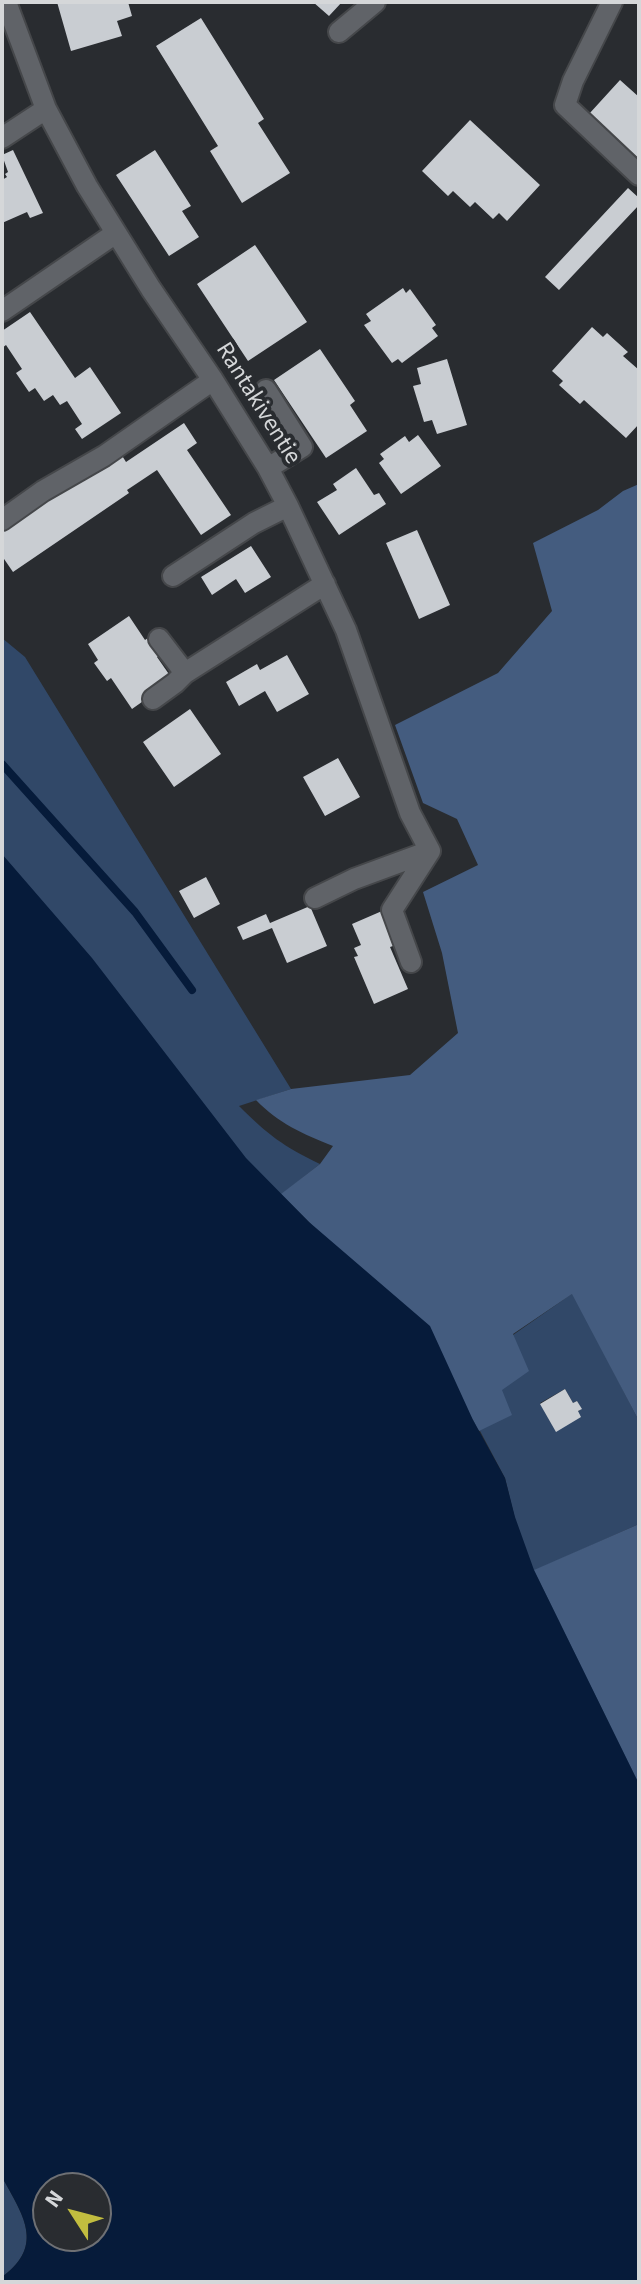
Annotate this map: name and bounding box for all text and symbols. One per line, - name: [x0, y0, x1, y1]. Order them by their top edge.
- street label: Rantakiventie: [208, 338, 306, 470]
- north arrow: [32, 2172, 112, 2252]
- text: N: [37, 2184, 71, 2214]

